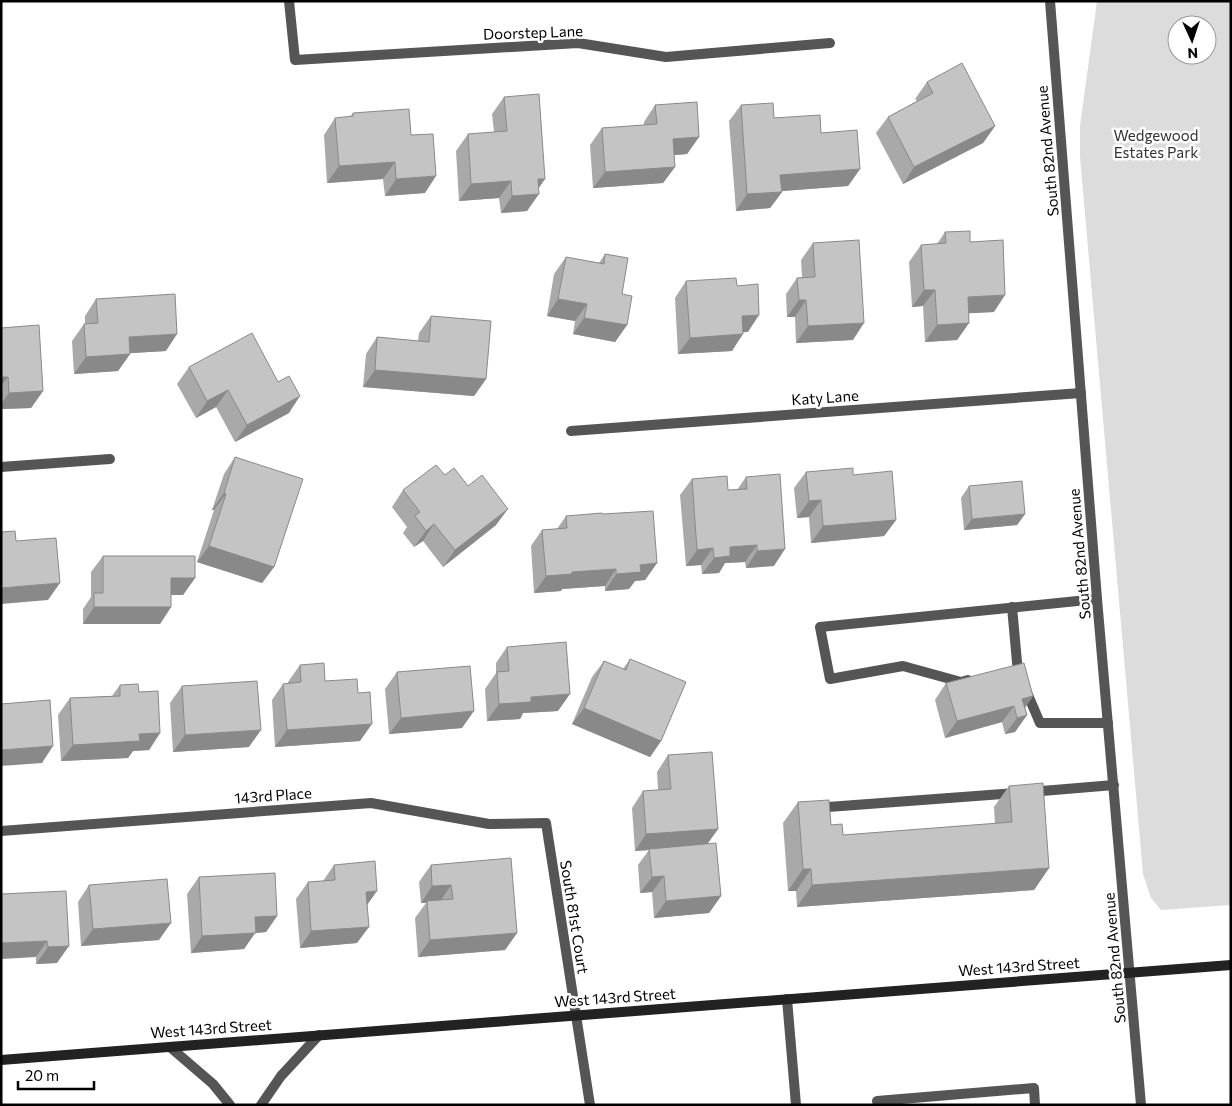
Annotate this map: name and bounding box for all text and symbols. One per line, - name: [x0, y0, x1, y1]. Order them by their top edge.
- north arrow: [1167, 15, 1217, 65]
- street label: Doorstep Lane: [483, 21, 583, 43]
- text: N: [1187, 45, 1198, 62]
- street label: South 82nd Avenue: [1032, 85, 1062, 217]
- park label: Wedgewood Estates Park: [1114, 126, 1198, 161]
- street label: Katy Lane: [791, 386, 859, 408]
- street label: South 82nd Avenue: [1064, 488, 1094, 620]
- street label: 143rd Place: [234, 783, 312, 807]
- street label: South 81st Court: [557, 859, 593, 975]
- street label: South 82nd Avenue: [1099, 892, 1129, 1024]
- street label: West 143rd Street: [958, 953, 1080, 979]
- street label: West 143rd Street: [554, 984, 676, 1010]
- street label: West 143rd Street: [150, 1015, 272, 1041]
- scale bar: [18, 1058, 94, 1090]
- text: 20 m: [25, 1066, 59, 1084]

